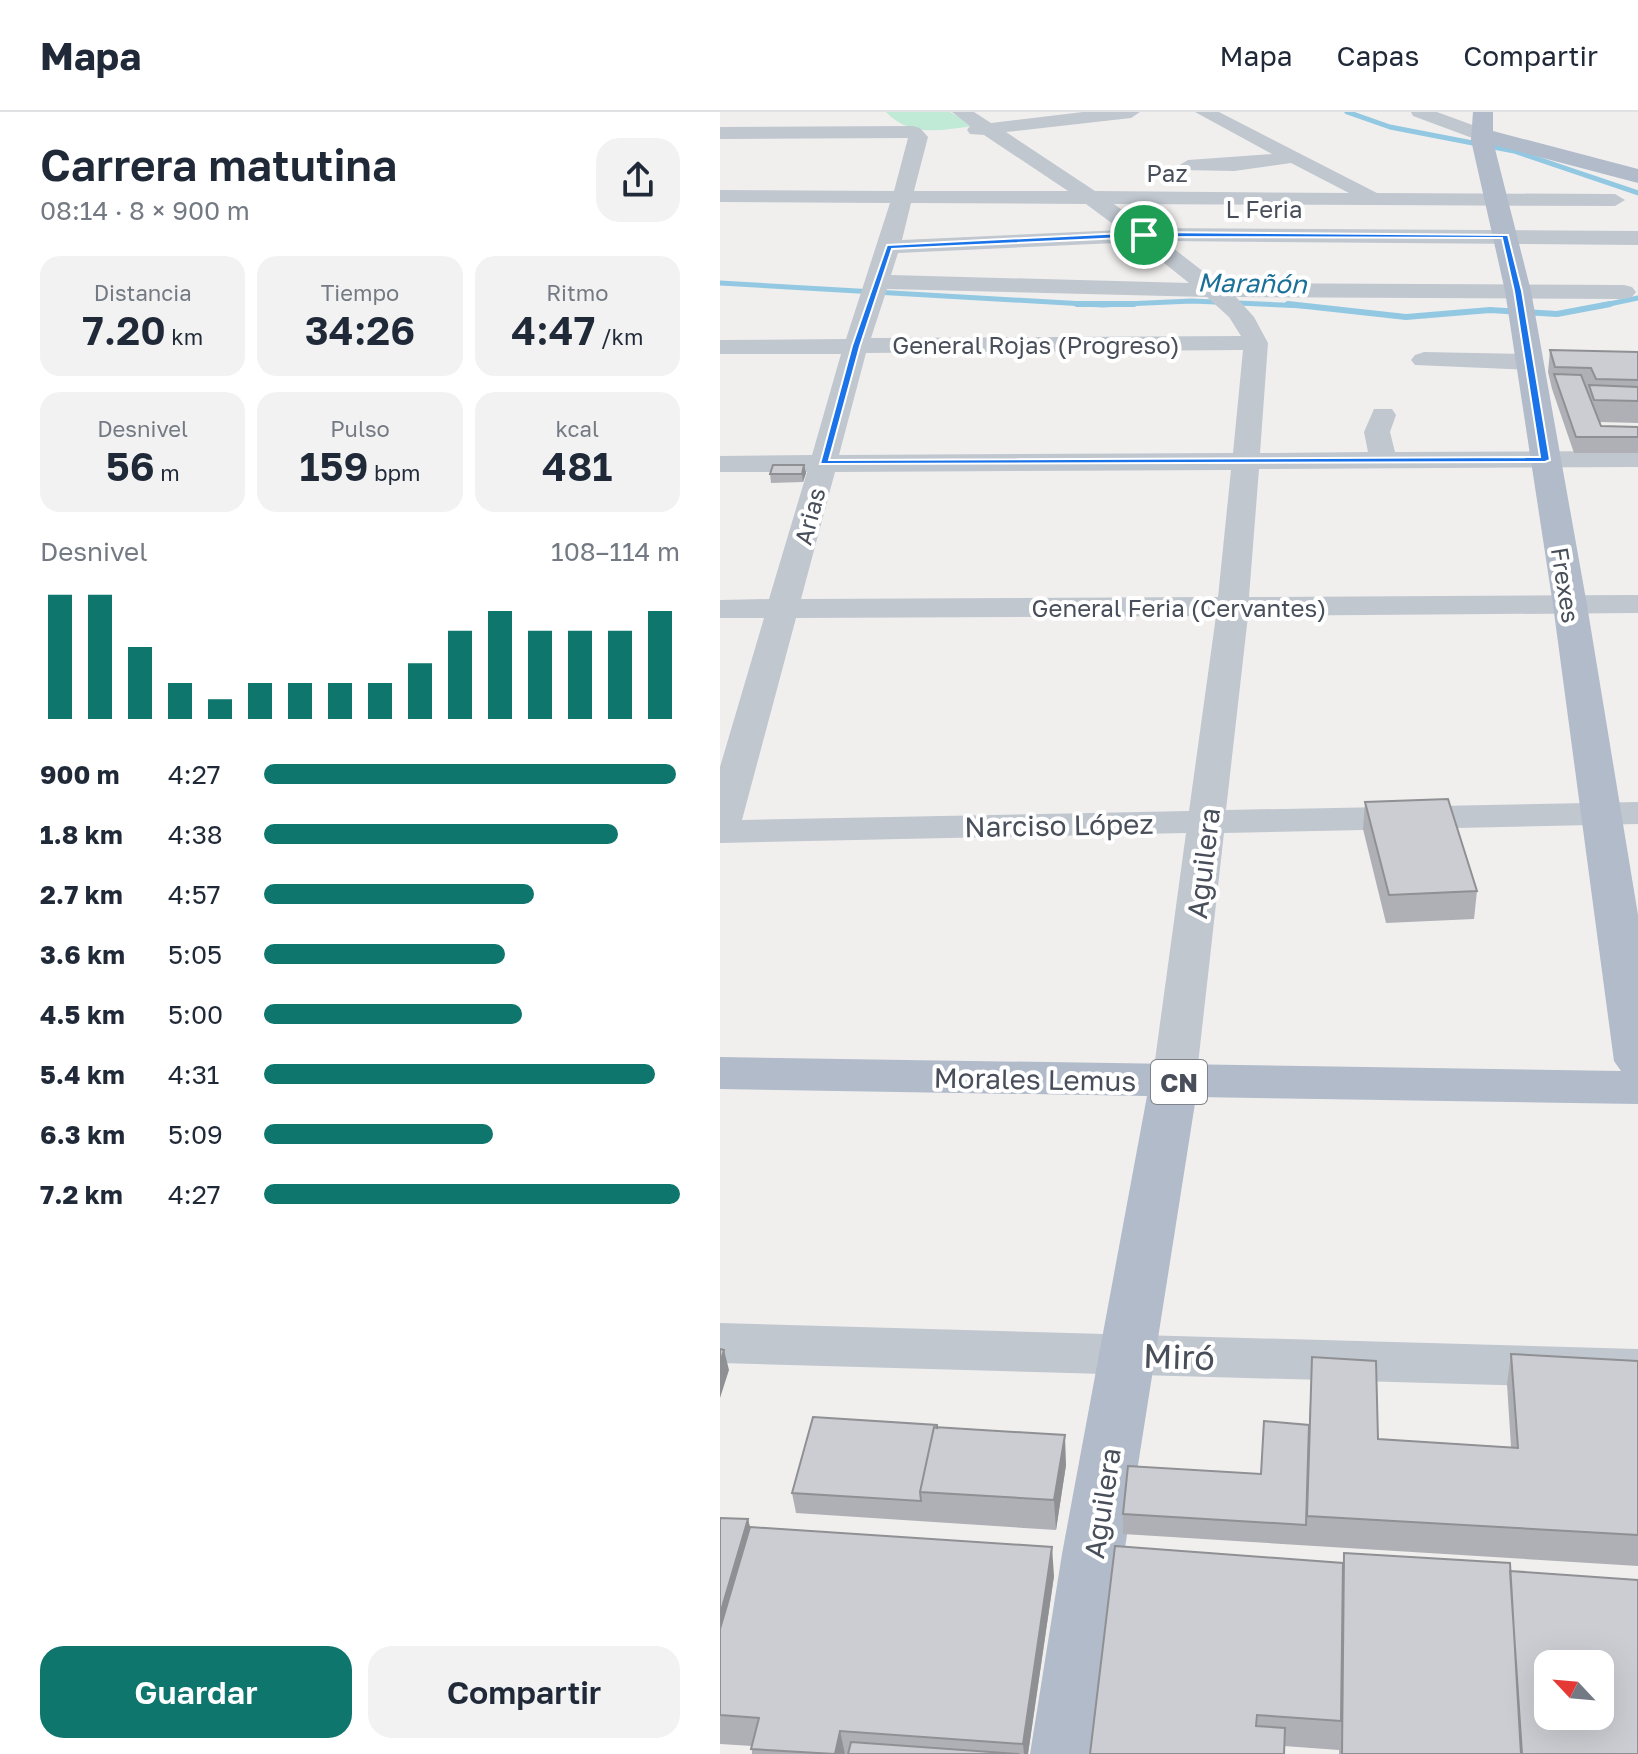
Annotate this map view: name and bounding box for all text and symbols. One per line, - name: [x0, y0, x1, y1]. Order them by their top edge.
- text: Mapa: [40, 33, 141, 78]
- text: Mapa: [1220, 39, 1292, 72]
- text: Capas: [1336, 39, 1419, 72]
- text: Compartir: [1463, 39, 1598, 72]
- text: Carrera matutina: [40, 138, 397, 191]
- button: share: [596, 138, 680, 222]
- street label: Paz: [1146, 158, 1188, 187]
- street label: L Feria: [1226, 194, 1303, 223]
- text: 08:14 · 8 × 900 m: [40, 195, 250, 226]
- pin: [1110, 201, 1178, 269]
- icon: arrive: [1122, 213, 1166, 257]
- water label: Marañón: [1197, 267, 1308, 299]
- text: Distancia: [94, 279, 192, 306]
- text: Tiempo: [321, 279, 399, 306]
- text: Ritmo: [546, 279, 608, 306]
- text: 7.20: [82, 306, 166, 354]
- text: 34:26: [305, 306, 415, 354]
- text: 4:47: [511, 306, 595, 354]
- text: km: [166, 323, 203, 350]
- text: /km: [595, 323, 643, 350]
- street label: General Rojas (Progreso): [892, 330, 1180, 359]
- text: Desnivel: [97, 415, 188, 442]
- text: Pulso: [330, 415, 390, 442]
- text: kcal: [556, 415, 599, 442]
- text: 56: [106, 442, 155, 490]
- text: 159: [299, 442, 369, 490]
- text: 481: [542, 442, 613, 490]
- text: m: [155, 459, 180, 486]
- text: bpm: [369, 459, 421, 486]
- street label: Arias: [787, 484, 831, 548]
- text: Desnivel: [40, 536, 147, 567]
- text: 108–114 m: [551, 536, 680, 567]
- street label: Frexes: [1546, 545, 1586, 625]
- street label: General Feria (Cervantes): [1032, 593, 1326, 622]
- text: 900 m: [40, 759, 120, 790]
- text: 4:27: [168, 759, 221, 790]
- street label: Aguilera: [1180, 806, 1226, 920]
- street label: Narciso López: [964, 807, 1154, 843]
- text: 1.8 km: [40, 819, 123, 850]
- text: 4:38: [168, 819, 223, 850]
- text: 2.7 km: [40, 879, 123, 910]
- text: 4:57: [168, 879, 221, 910]
- text: 3.6 km: [40, 939, 125, 970]
- text: 5:05: [168, 939, 222, 970]
- text: 4.5 km: [40, 999, 125, 1030]
- text: 5:00: [168, 999, 223, 1030]
- text: 5.4 km: [40, 1059, 125, 1090]
- text: 4:31: [168, 1059, 219, 1090]
- road number: CN: [1151, 1060, 1207, 1104]
- street label: Morales Lemus: [933, 1061, 1137, 1097]
- text: 6.3 km: [40, 1119, 125, 1150]
- text: 5:09: [168, 1119, 223, 1150]
- text: 7.2 km: [40, 1179, 123, 1210]
- text: 4:27: [168, 1179, 221, 1210]
- street label: Miró: [1142, 1335, 1216, 1377]
- street label: Aguilera: [1077, 1445, 1127, 1561]
- button: Guardar: [40, 1646, 352, 1738]
- button: Compartir: [368, 1646, 680, 1738]
- north arrow: [1534, 1650, 1614, 1730]
- map controls: [1534, 1650, 1614, 1730]

